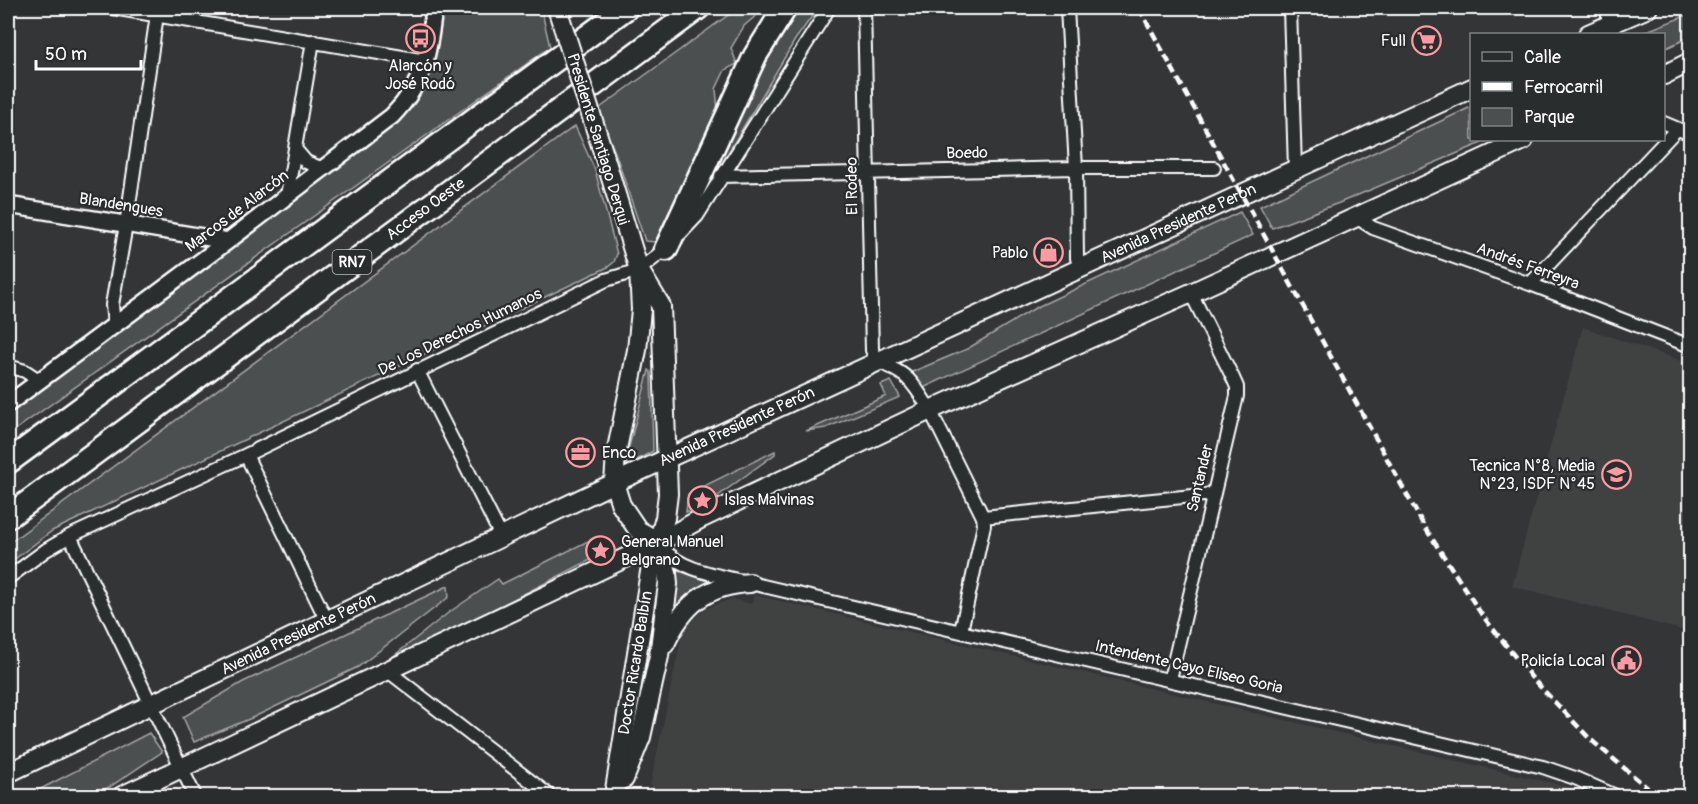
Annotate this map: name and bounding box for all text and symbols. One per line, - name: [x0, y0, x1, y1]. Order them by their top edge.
- bus stop icon: Alarcón y José Rodó: [404, 22, 436, 54]
- supermarket icon: Full: [1411, 25, 1443, 57]
- place label: Full: [1381, 31, 1406, 51]
- scale bar: [36, 33, 141, 71]
- legend: [1470, 33, 1665, 141]
- text: 50 m: [45, 43, 87, 66]
- text: Calle: [1524, 46, 1561, 69]
- street label: Presidente Santiago Derqui: [562, 51, 634, 227]
- place label: Alarcón y José Rodó: [385, 56, 455, 94]
- text: Ferrocarril: [1524, 76, 1603, 99]
- text: Parque: [1524, 106, 1574, 129]
- street label: Boedo: [946, 143, 988, 163]
- street label: El Rodeo: [841, 156, 863, 215]
- street label: Marcos de Alarcón: [181, 166, 293, 256]
- street label: Acceso Oeste: [382, 173, 469, 245]
- street label: Avenida Presidente Perón: [1097, 179, 1259, 268]
- street label: Blandengues: [78, 189, 164, 221]
- shop icon: Pablo: [1033, 237, 1065, 269]
- street label: Andrés Ferreyra: [1474, 238, 1582, 294]
- place label: Pablo: [992, 243, 1028, 263]
- road number: RN7: [332, 250, 372, 274]
- street label: De Los Derechos Humanos: [375, 284, 545, 380]
- street label: Avenida Presidente Perón: [656, 382, 818, 471]
- office icon: Enco: [565, 437, 597, 469]
- street label: Santander: [1182, 442, 1218, 514]
- place label: Enco: [602, 443, 637, 463]
- place label: Tecnica N°8, Media N°23, ISDF N°45: [1469, 456, 1595, 494]
- school or university icon: Tecnica N°8, Media N°23, ISDF N°45: [1600, 459, 1632, 491]
- place icon: Islas Malvinas: [687, 484, 719, 516]
- place label: Islas Malvinas: [724, 490, 814, 510]
- place label: General Manuel Belgrano: [621, 532, 724, 570]
- place icon: General Manuel Belgrano: [584, 535, 616, 567]
- street label: Avenida Presidente Perón: [218, 588, 379, 680]
- street label: Doctor Ricardo Balbín: [614, 589, 657, 736]
- street label: Intendente Cayo Eliseo Goria: [1093, 636, 1285, 698]
- public building icon: Policía Local: [1610, 645, 1642, 677]
- place label: Policía Local: [1520, 651, 1605, 671]

